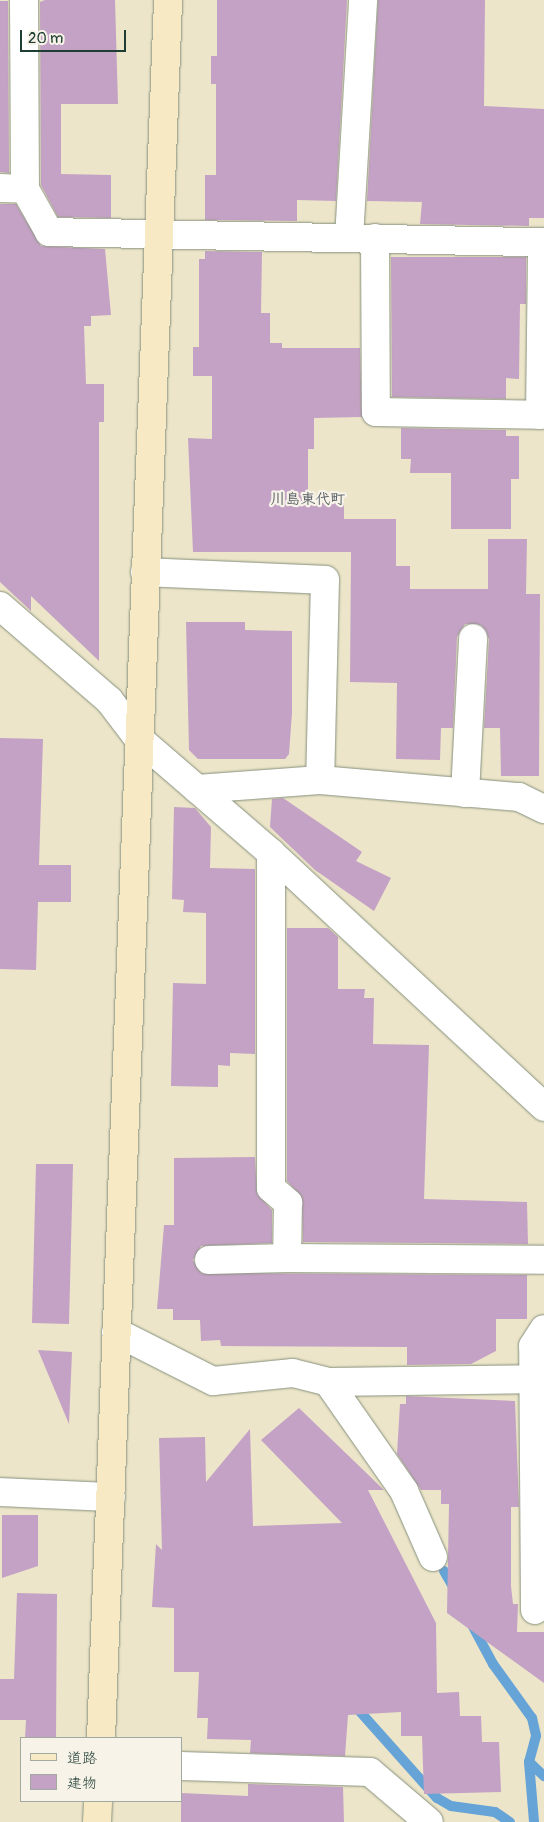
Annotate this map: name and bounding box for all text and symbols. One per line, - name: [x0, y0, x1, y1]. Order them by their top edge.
- scale bar: [22, 20, 129, 52]
- text: 20 m: [28, 29, 63, 48]
- district label: 川島東代町: [271, 491, 345, 509]
- legend: [20, 1737, 182, 1802]
- text: 道路: [67, 1749, 97, 1768]
- text: 建物: [67, 1774, 97, 1793]

